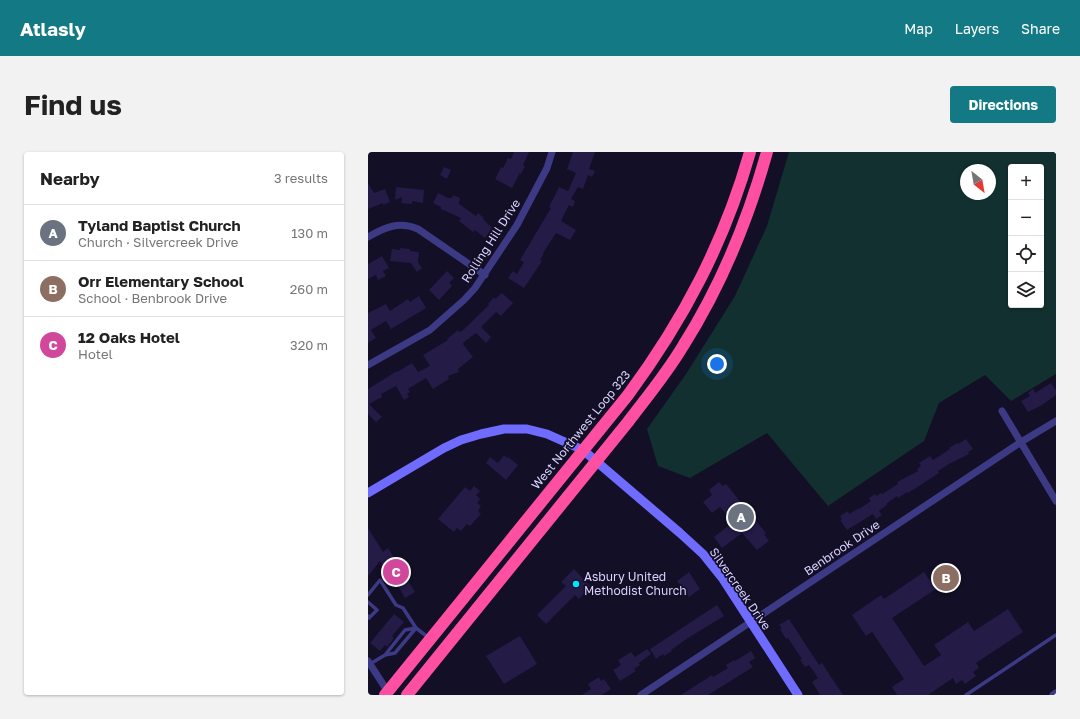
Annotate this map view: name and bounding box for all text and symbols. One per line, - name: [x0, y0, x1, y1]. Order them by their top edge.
- text: Atlasly: [20, 17, 86, 40]
- text: Map: [904, 20, 933, 37]
- text: Layers: [955, 20, 999, 37]
- text: Share: [1021, 20, 1060, 37]
- button: Directions: [950, 86, 1056, 123]
- text: Find us: [24, 88, 122, 121]
- north arrow: [960, 164, 996, 200]
- map controls: [1008, 164, 1044, 308]
- button: +: [1008, 164, 1044, 200]
- text: Nearby: [40, 168, 100, 189]
- text: 3 results: [274, 170, 328, 186]
- street label: Rolling Hill Drive: [458, 196, 523, 285]
- button: −: [1008, 200, 1044, 236]
- text: Tyland Baptist Church: [78, 216, 241, 234]
- text: A: [48, 225, 58, 241]
- text: 130 m: [291, 225, 328, 241]
- text: Church · Silvercreek Drive: [78, 234, 238, 250]
- button: locate: [1008, 236, 1044, 272]
- text: Orr Elementary School: [78, 272, 244, 290]
- button: layers: [1008, 272, 1044, 308]
- text: B: [48, 281, 58, 297]
- text: 260 m: [290, 281, 328, 297]
- text: School · Benbrook Drive: [78, 290, 227, 306]
- text: 12 Oaks Hotel: [78, 328, 180, 346]
- text: C: [48, 337, 58, 353]
- text: 320 m: [290, 337, 328, 353]
- text: Hotel: [78, 346, 113, 362]
- your location: [707, 354, 727, 374]
- street label: West Northwest Loop 323: [528, 367, 633, 492]
- pin: A: [728, 502, 754, 532]
- street label: Benbrook Drive: [801, 517, 883, 578]
- street label: Silvercreek Drive: [706, 545, 774, 633]
- pin: C: [383, 557, 409, 587]
- pin: B: [933, 563, 959, 593]
- place label: Asbury United Methodist Church: [584, 569, 687, 598]
- marker: Asbury United Methodist Church: [571, 579, 581, 589]

